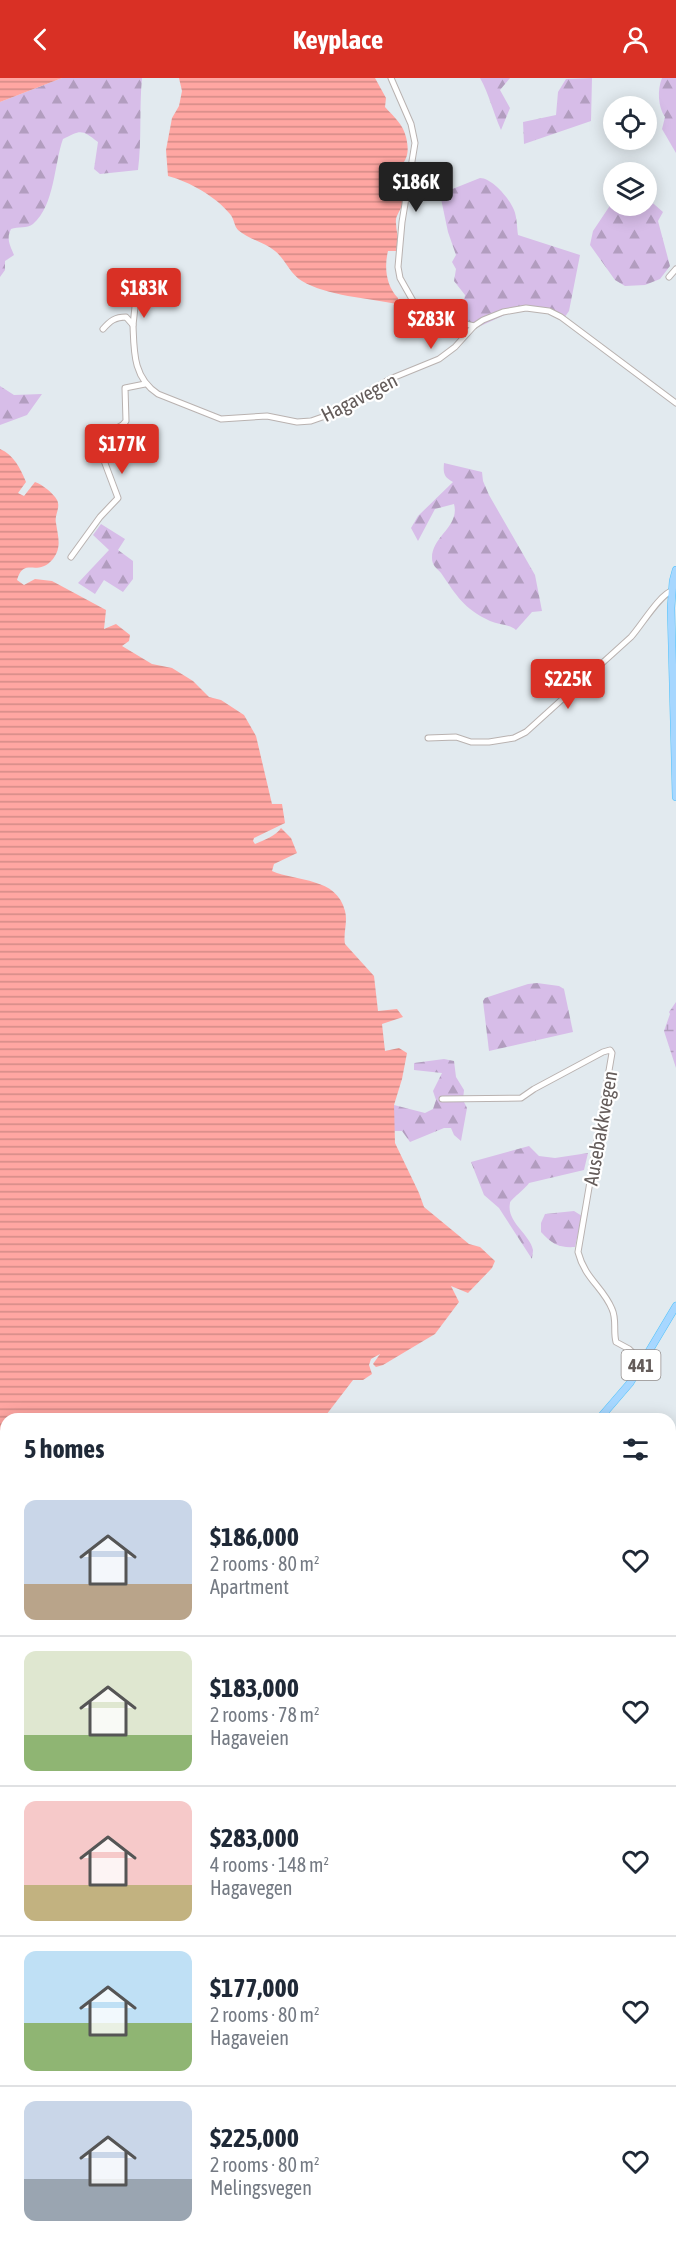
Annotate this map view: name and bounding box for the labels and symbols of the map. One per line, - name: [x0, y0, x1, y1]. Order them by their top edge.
- pin: $186K: [374, 162, 458, 213]
- pin: $183K: [102, 268, 186, 319]
- pin: $283K: [389, 299, 473, 350]
- street label: Hagavegen: [317, 368, 401, 426]
- pin: $177K: [80, 424, 164, 475]
- pin: $225K: [526, 659, 610, 710]
- street label: Ausebakkvegen: [579, 1069, 621, 1187]
- road number: 441: [622, 1350, 660, 1380]

